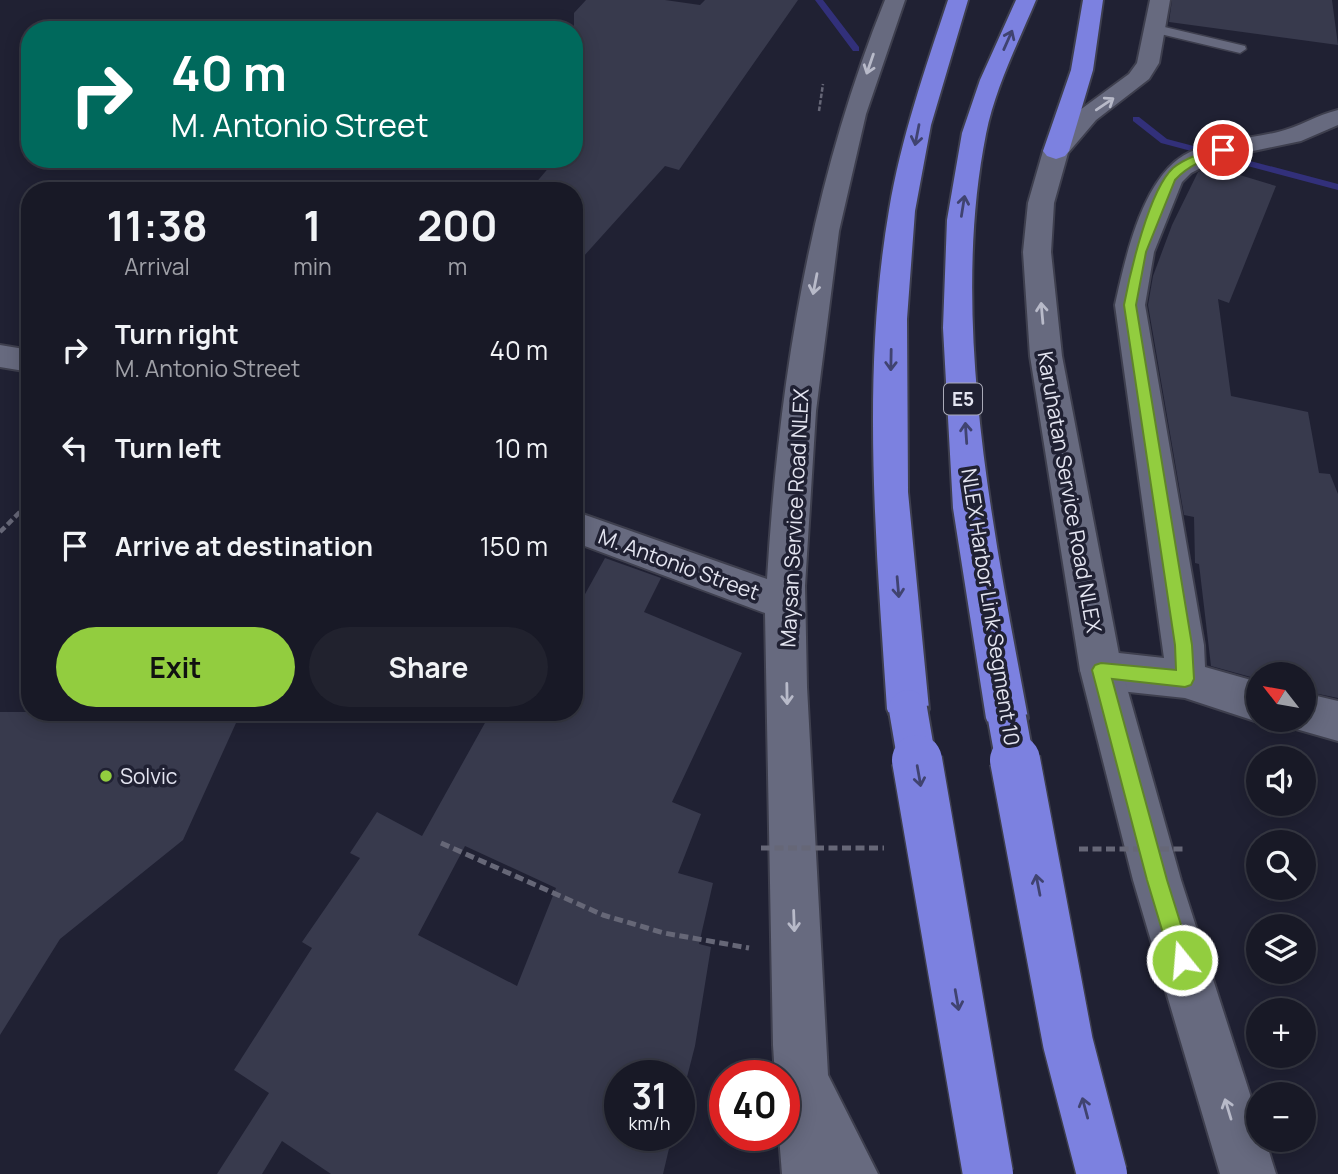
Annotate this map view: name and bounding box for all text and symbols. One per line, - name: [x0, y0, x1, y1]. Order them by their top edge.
- one-way arrow: [1002, 30, 1015, 51]
- text: 40 m: [171, 39, 287, 106]
- icon: right: [56, 49, 147, 140]
- one-way arrow: [863, 52, 875, 74]
- one-way arrow: [1094, 97, 1114, 111]
- text: M. Antonio Street: [171, 103, 429, 147]
- pin: [1193, 120, 1253, 180]
- one-way arrow: [910, 123, 923, 146]
- icon: arrive: [1204, 131, 1242, 169]
- one-way arrow: [957, 195, 970, 218]
- text: 11:38: [106, 196, 208, 254]
- text: 1: [303, 196, 322, 254]
- text: 200: [417, 196, 498, 254]
- text: Arrival: [124, 250, 190, 282]
- text: min: [293, 250, 332, 282]
- text: m: [448, 250, 467, 282]
- one-way arrow: [808, 272, 821, 295]
- one-way arrow: [1035, 302, 1048, 325]
- text: Turn right: [115, 316, 239, 352]
- icon: right: [56, 331, 94, 369]
- text: 40 m: [490, 332, 548, 368]
- one-way arrow: [884, 349, 898, 372]
- street label: Karuhatan Service Road NLEX: [1031, 349, 1109, 635]
- text: M. Antonio Street: [115, 352, 300, 384]
- road number: E5: [944, 384, 982, 414]
- street label: Maysan Service Road NLEX: [773, 388, 815, 648]
- one-way arrow: [959, 422, 972, 445]
- icon: left: [56, 429, 94, 467]
- text: Turn left: [115, 430, 222, 466]
- text: 10 m: [495, 430, 548, 466]
- street label: NLEX Harbor Link Segment 10: [955, 466, 1027, 748]
- street label: M. Antonio Street: [595, 522, 763, 606]
- icon: arrive: [56, 527, 94, 565]
- text: Arrive at destination: [115, 528, 373, 564]
- text: 150 m: [480, 528, 548, 564]
- one-way arrow: [892, 576, 905, 598]
- button: Exit: [56, 627, 295, 707]
- button: Share: [309, 627, 548, 707]
- north arrow: [1246, 662, 1316, 732]
- map controls: [1246, 662, 1316, 1152]
- one-way arrow: [780, 682, 793, 705]
- button: sound: [1246, 746, 1316, 816]
- place label: Solvic: [120, 762, 177, 790]
- one-way arrow: [913, 764, 927, 787]
- marker: Solvic: [98, 768, 114, 784]
- button: search: [1246, 830, 1316, 900]
- one-way arrow: [1031, 874, 1044, 897]
- one-way arrow: [788, 909, 801, 932]
- button: layers: [1246, 914, 1316, 984]
- position arrow: [1145, 923, 1219, 997]
- one-way arrow: [951, 988, 964, 1011]
- button: +: [1246, 998, 1316, 1068]
- speed limit sign: 40: [709, 1060, 800, 1151]
- text: 31: [632, 1072, 667, 1120]
- button: −: [1246, 1082, 1316, 1152]
- one-way arrow: [1078, 1097, 1091, 1120]
- one-way arrow: [1221, 1098, 1234, 1120]
- text: km/h: [629, 1111, 670, 1135]

